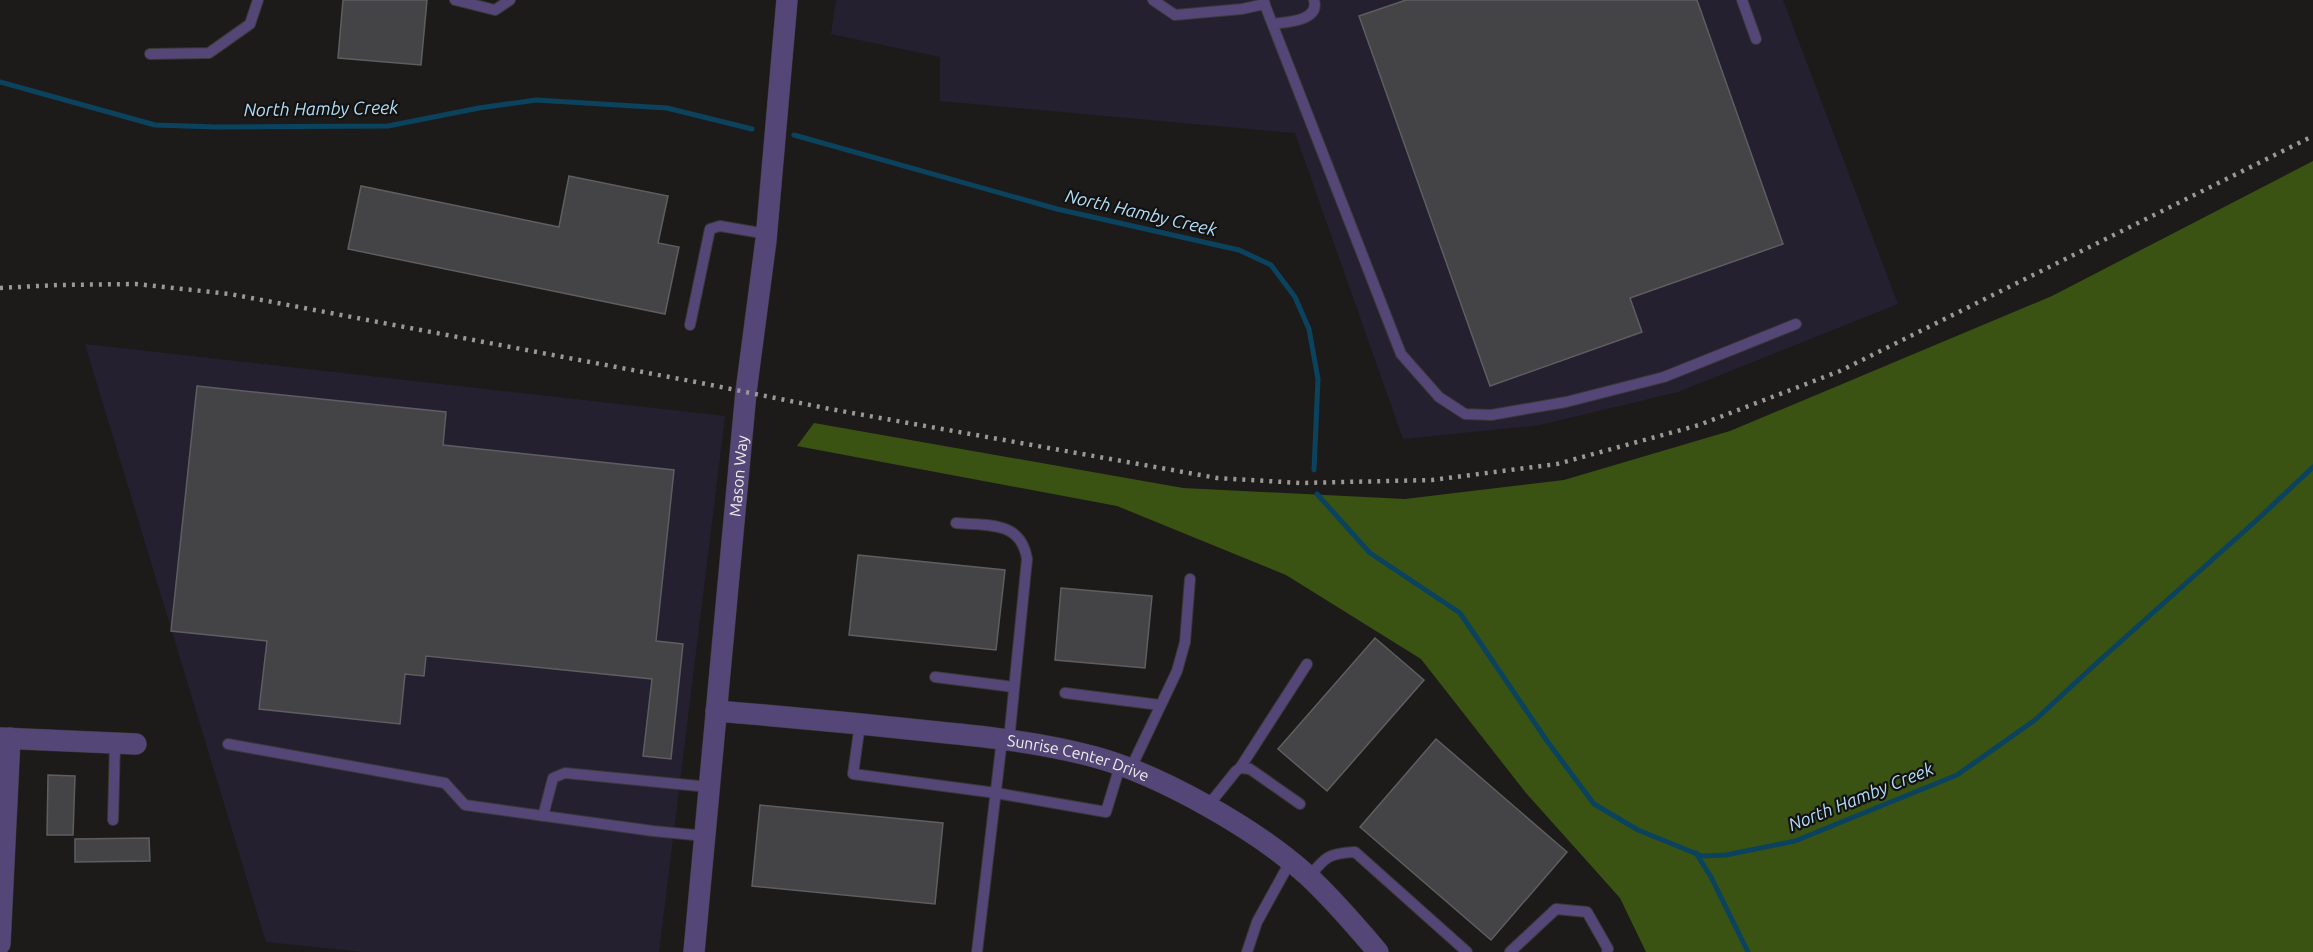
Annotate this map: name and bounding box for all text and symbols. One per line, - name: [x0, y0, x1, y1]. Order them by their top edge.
- water label: North Hamby Creek: [243, 97, 399, 119]
- water label: North Hamby Creek: [1063, 185, 1220, 239]
- street label: Mason Way: [725, 434, 751, 518]
- street label: Sunrise Center Drive: [1006, 731, 1152, 785]
- water label: North Hamby Creek: [1785, 757, 1937, 834]

